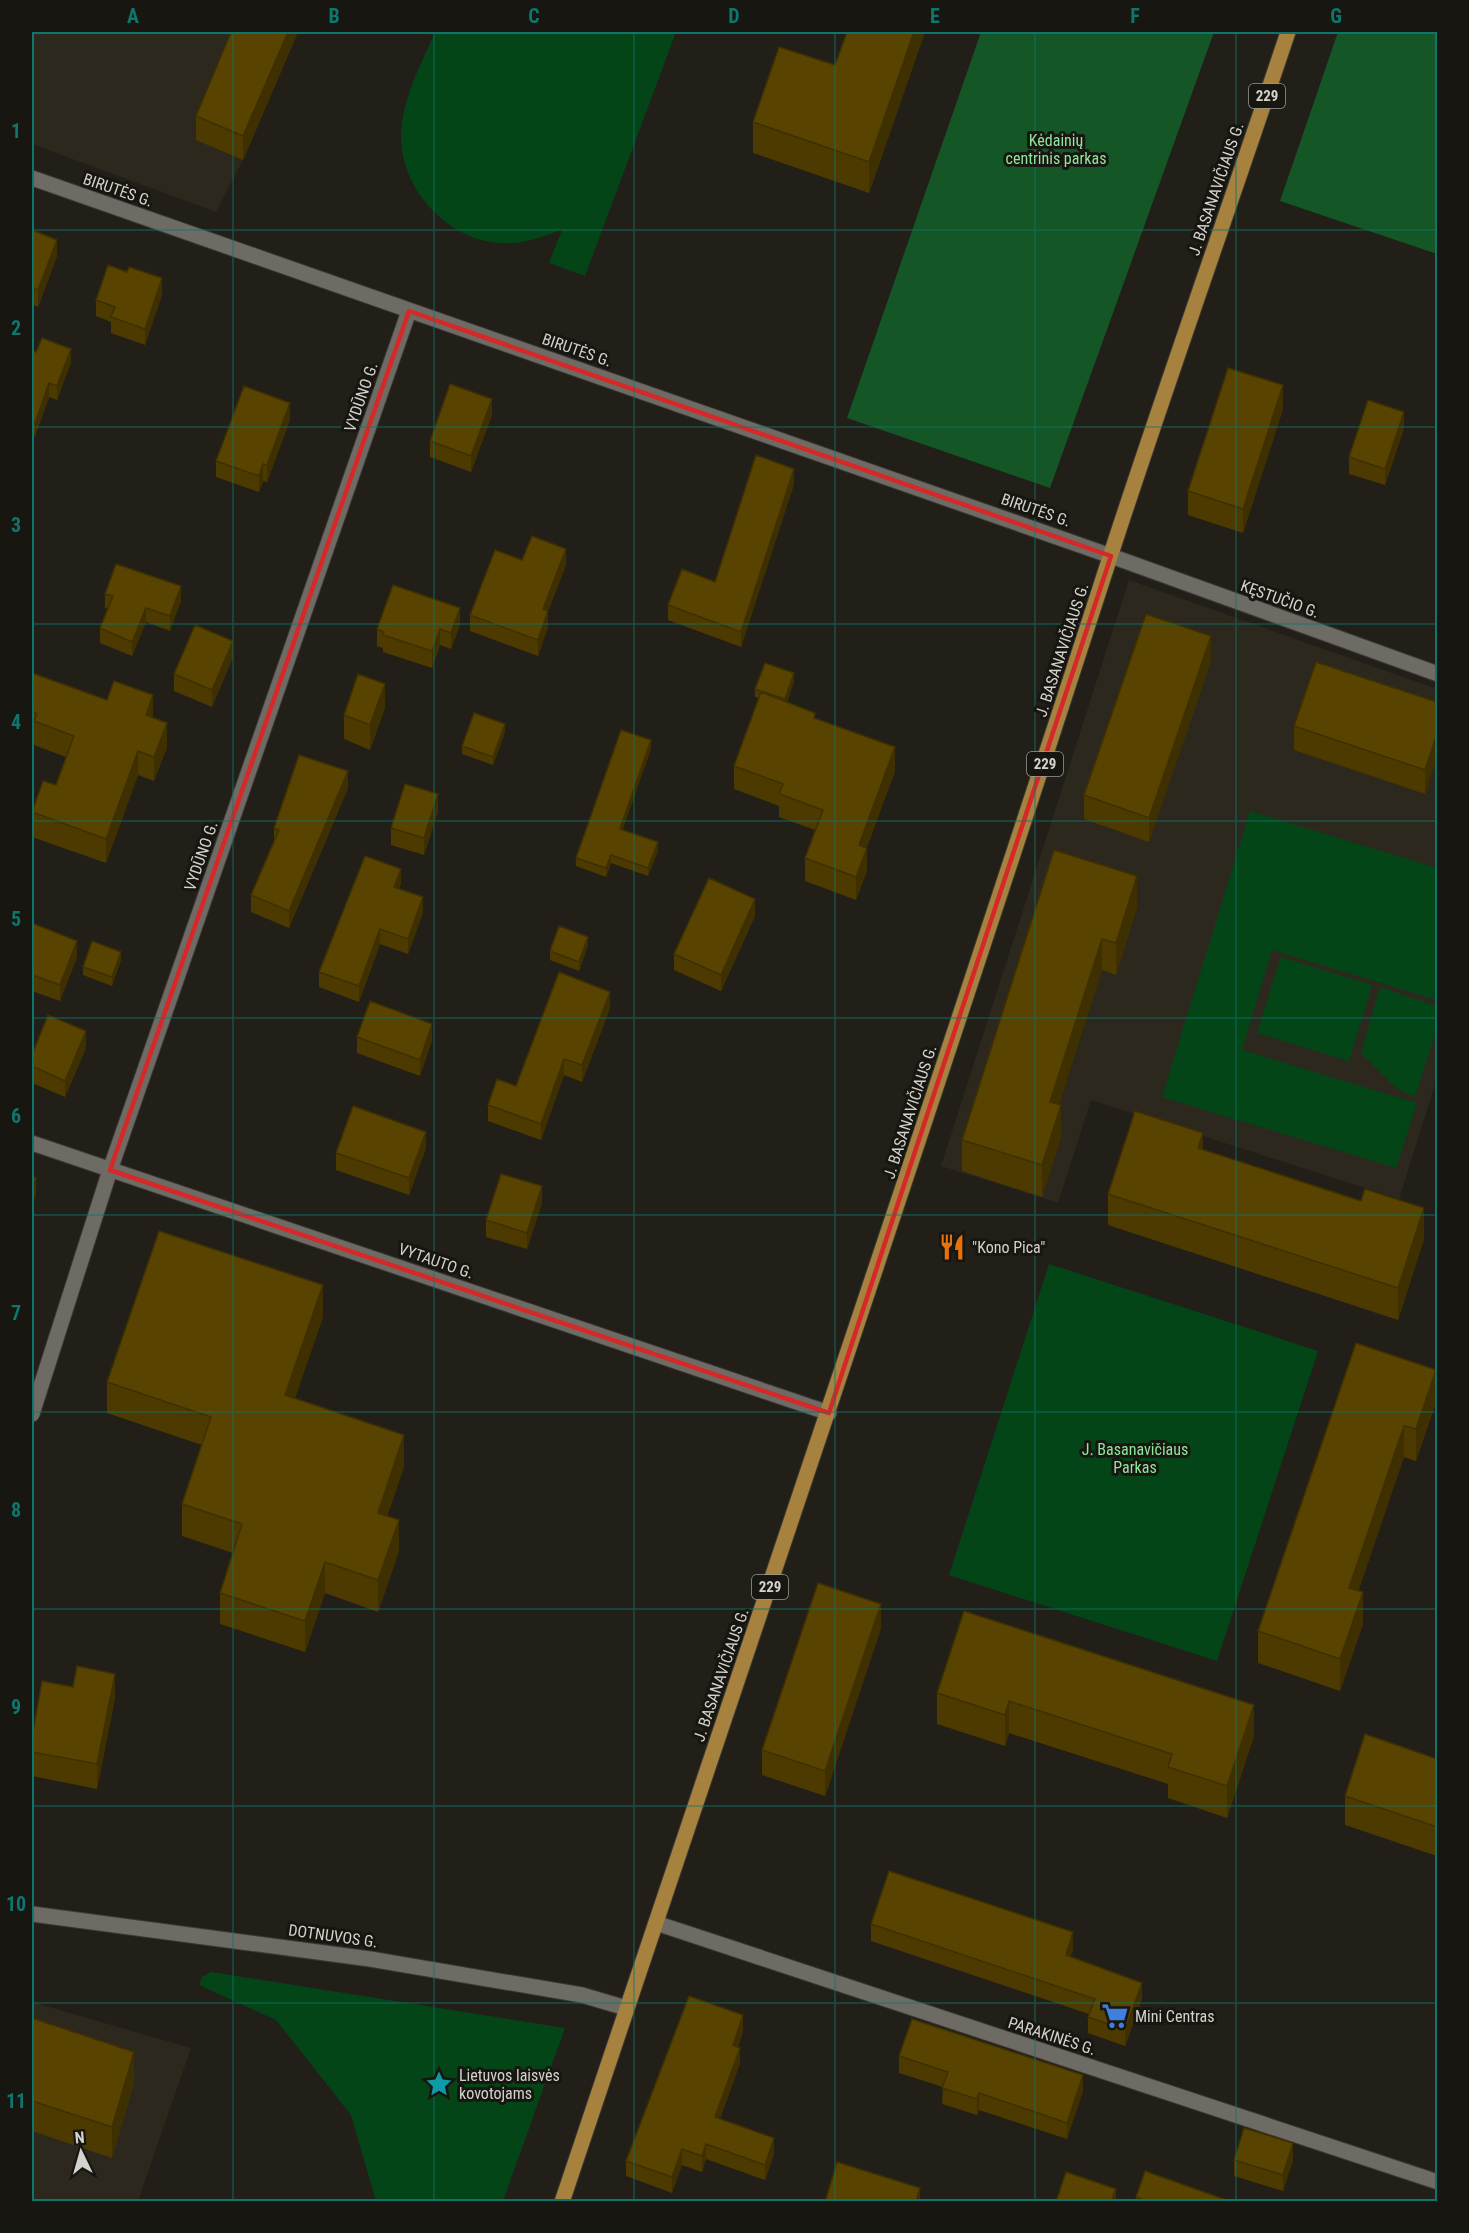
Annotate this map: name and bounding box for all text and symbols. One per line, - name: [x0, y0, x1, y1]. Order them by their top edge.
- text: A: [127, 4, 139, 28]
- text: B: [328, 4, 340, 28]
- text: C: [528, 4, 540, 28]
- text: D: [728, 4, 740, 28]
- text: E: [930, 4, 940, 28]
- text: F: [1130, 4, 1140, 28]
- text: G: [1330, 4, 1342, 28]
- road number: 229: [1249, 84, 1285, 108]
- text: 1: [11, 119, 21, 143]
- street label: J. BASANAVIČIAUS G.: [1183, 120, 1248, 258]
- park label: Kėdainių centrinis parkas: [1006, 131, 1106, 168]
- street label: BIRUTĖS G.: [81, 169, 155, 211]
- text: 2: [11, 316, 21, 340]
- street label: BIRUTĖS G.: [540, 329, 614, 371]
- street label: VYDŪNO G.: [340, 360, 382, 434]
- street label: BIRUTĖS G.: [999, 489, 1073, 531]
- text: 3: [11, 513, 21, 537]
- street label: KĘSTUČIO G.: [1238, 575, 1322, 622]
- street label: J. BASANAVIČIAUS G.: [1030, 580, 1093, 719]
- text: 4: [11, 710, 21, 734]
- road number: 229: [1027, 752, 1063, 776]
- street label: VYDŪNO G.: [180, 819, 222, 893]
- text: 5: [11, 907, 21, 931]
- street label: J. BASANAVIČIAUS G.: [878, 1042, 941, 1181]
- text: 6: [11, 1104, 21, 1128]
- restaurant icon: "Kono Pica": [937, 1232, 967, 1262]
- place label: "Kono Pica": [972, 1238, 1045, 1257]
- street label: VYTAUTO G.: [396, 1239, 476, 1283]
- text: 7: [11, 1301, 21, 1325]
- park label: J. Basanavičiaus Parkas: [1082, 1440, 1188, 1477]
- text: 8: [11, 1498, 21, 1522]
- road number: 229: [752, 1575, 788, 1599]
- street label: J. BASANAVIČIAUS G.: [688, 1606, 753, 1744]
- text: 9: [11, 1695, 21, 1719]
- text: 10: [6, 1892, 26, 1916]
- street label: DOTNUVOS G.: [287, 1920, 379, 1952]
- supermarket icon: Mini Centras: [1100, 2001, 1130, 2031]
- place label: Mini Centras: [1135, 2007, 1214, 2026]
- street label: PARAKINĖS G.: [1006, 2013, 1098, 2059]
- place label: Lietuvos laisvės kovotojams: [459, 2066, 560, 2103]
- place icon: Lietuvos laisvės kovotojams: [424, 2069, 454, 2099]
- text: 11: [6, 2089, 26, 2113]
- north arrow: [51, 2122, 111, 2182]
- text: N: [74, 2128, 85, 2147]

